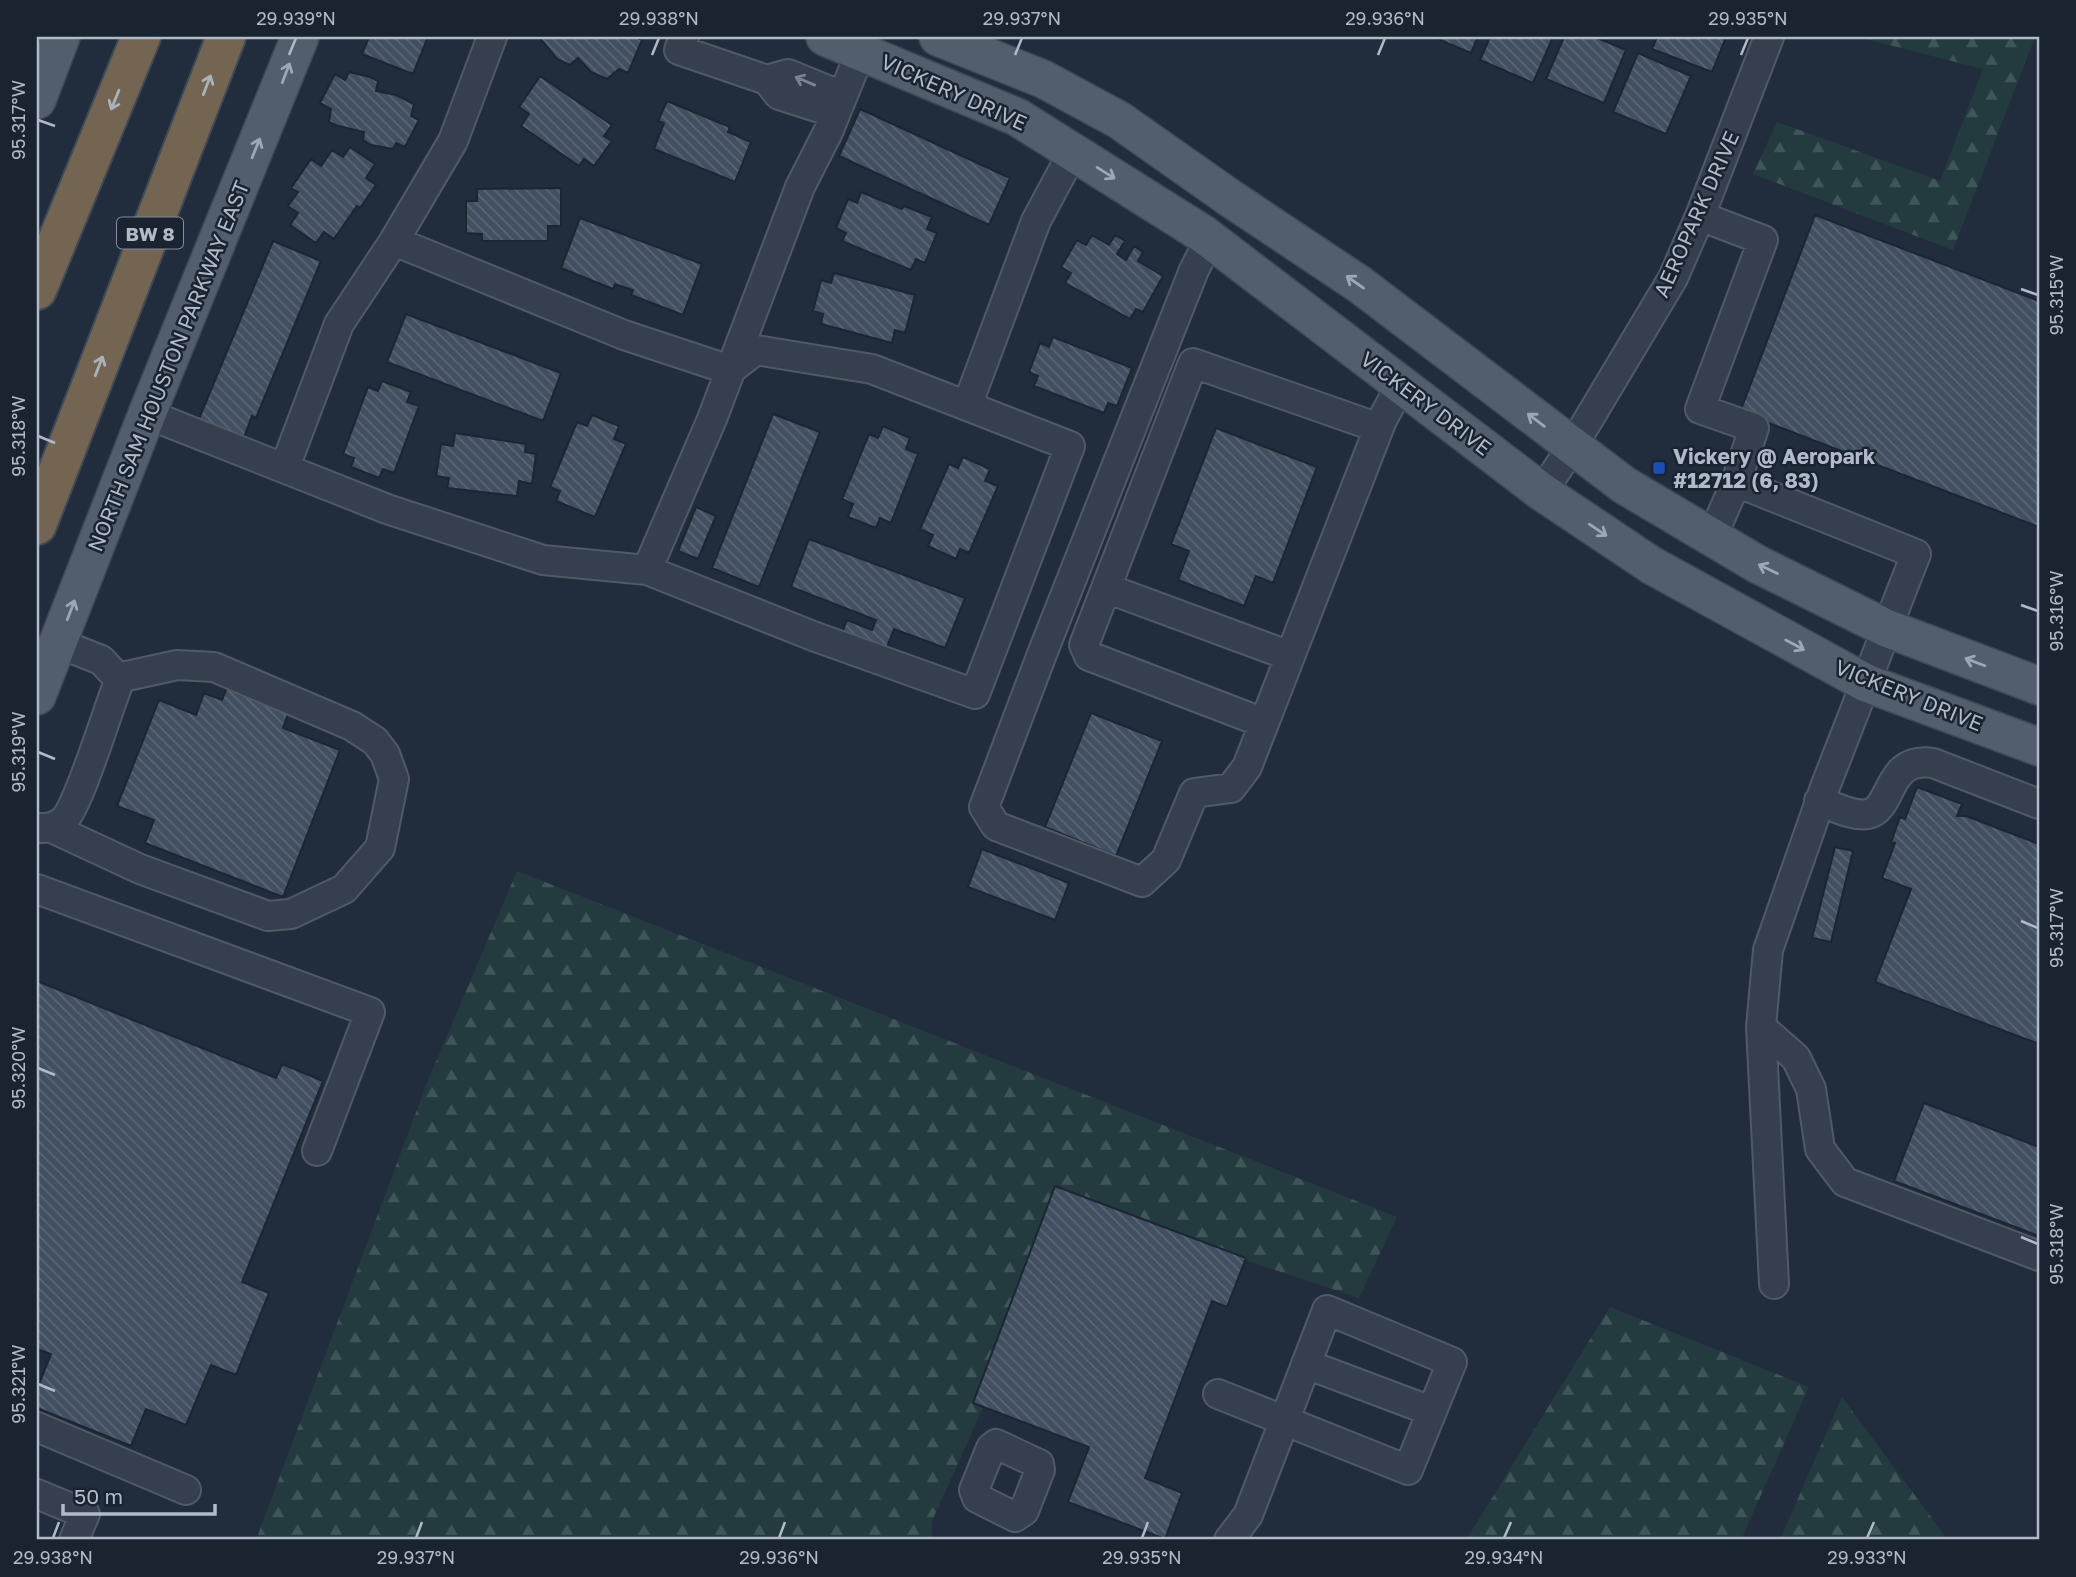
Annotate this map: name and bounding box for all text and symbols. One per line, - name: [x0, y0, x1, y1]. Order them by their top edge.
- text: 29.939°N: [256, 7, 336, 29]
- text: 29.938°N: [619, 7, 699, 29]
- text: 29.937°N: [983, 7, 1061, 29]
- text: 29.936°N: [1345, 7, 1425, 29]
- text: 29.935°N: [1708, 7, 1788, 29]
- street label: VICKERY DRIVE: [877, 48, 1031, 136]
- one-way arrow: [280, 62, 293, 84]
- one-way arrow: [202, 74, 214, 96]
- one-way arrow: [795, 74, 816, 87]
- text: 95.317°W: [7, 80, 29, 160]
- one-way arrow: [107, 89, 120, 110]
- street label: AEROPARK DRIVE: [1648, 127, 1744, 301]
- one-way arrow: [250, 138, 263, 160]
- one-way arrow: [1096, 167, 1116, 181]
- street label: NORTH SAM HOUSTON PARKWAY EAST: [82, 177, 254, 555]
- road number: BW 8: [117, 218, 183, 248]
- text: 95.315°W: [2045, 255, 2067, 335]
- one-way arrow: [1346, 275, 1365, 289]
- street label: VICKERY DRIVE: [1355, 345, 1497, 461]
- one-way arrow: [94, 355, 106, 377]
- text: 95.318°W: [7, 395, 29, 477]
- one-way arrow: [1527, 412, 1546, 427]
- place label: Vickery @ Aeropark #12712 (6, 83): [1673, 443, 1875, 493]
- marker: Vickery @ Aeropark #12712 (6, 83): [1651, 460, 1667, 476]
- one-way arrow: [1588, 523, 1608, 537]
- one-way arrow: [1758, 562, 1779, 576]
- text: 95.316°W: [2045, 570, 2067, 652]
- one-way arrow: [66, 599, 78, 621]
- one-way arrow: [1784, 638, 1805, 652]
- street label: VICKERY DRIVE: [1831, 654, 1987, 736]
- one-way arrow: [1965, 655, 1987, 667]
- text: 95.319°W: [7, 711, 29, 793]
- text: 95.317°W: [2045, 888, 2067, 968]
- text: 95.320°W: [7, 1026, 29, 1110]
- text: 95.318°W: [2045, 1203, 2067, 1285]
- text: 95.321°W: [7, 1344, 29, 1424]
- scale bar: [63, 1472, 215, 1516]
- text: 50 m: [74, 1483, 123, 1509]
- text: 29.938°N: [13, 1546, 93, 1568]
- text: 29.937°N: [377, 1546, 455, 1568]
- text: 29.936°N: [739, 1546, 819, 1568]
- text: 29.935°N: [1102, 1546, 1182, 1568]
- text: 29.934°N: [1465, 1546, 1543, 1568]
- text: 29.933°N: [1827, 1546, 1907, 1568]

